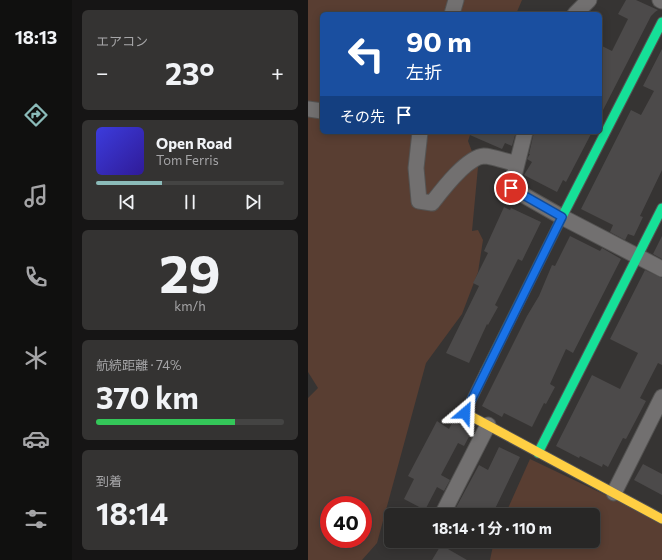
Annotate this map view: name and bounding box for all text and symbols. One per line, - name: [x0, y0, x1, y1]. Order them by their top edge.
- text: 90 m: [406, 24, 472, 58]
- text: 18:13: [15, 26, 57, 48]
- icon: left: [340, 28, 392, 80]
- text: エアコン: [96, 33, 148, 49]
- text: 23°: [165, 54, 215, 91]
- text: −: [96, 59, 109, 86]
- text: +: [271, 59, 284, 86]
- text: 左折: [406, 61, 442, 83]
- icon: directions: [22, 101, 50, 129]
- icon: arrive: [393, 104, 415, 126]
- text: その先: [340, 107, 385, 125]
- text: Open Road: [156, 134, 232, 152]
- text: Tom Ferris: [156, 152, 219, 168]
- pin: [494, 171, 528, 205]
- icon: arrive: [500, 177, 522, 199]
- icon: music: [22, 182, 50, 210]
- icon: previous: [116, 191, 138, 213]
- icon: pause: [179, 191, 201, 213]
- icon: next: [242, 191, 264, 213]
- text: 29: [159, 240, 221, 304]
- icon: phone: [22, 263, 50, 291]
- text: km/h: [174, 298, 206, 314]
- icon: climate: [22, 344, 50, 372]
- text: 航続距離 · 74%: [96, 357, 181, 373]
- text: 370 km: [96, 378, 199, 415]
- position arrow: [444, 392, 486, 434]
- icon: car: [22, 425, 50, 453]
- text: 到着: [96, 473, 122, 489]
- text: 18:14: [96, 494, 168, 531]
- speed limit sign: 40: [320, 496, 372, 548]
- icon: filters: [22, 505, 50, 533]
- text: 18:14 · 1 分 · 110 m: [432, 519, 552, 537]

